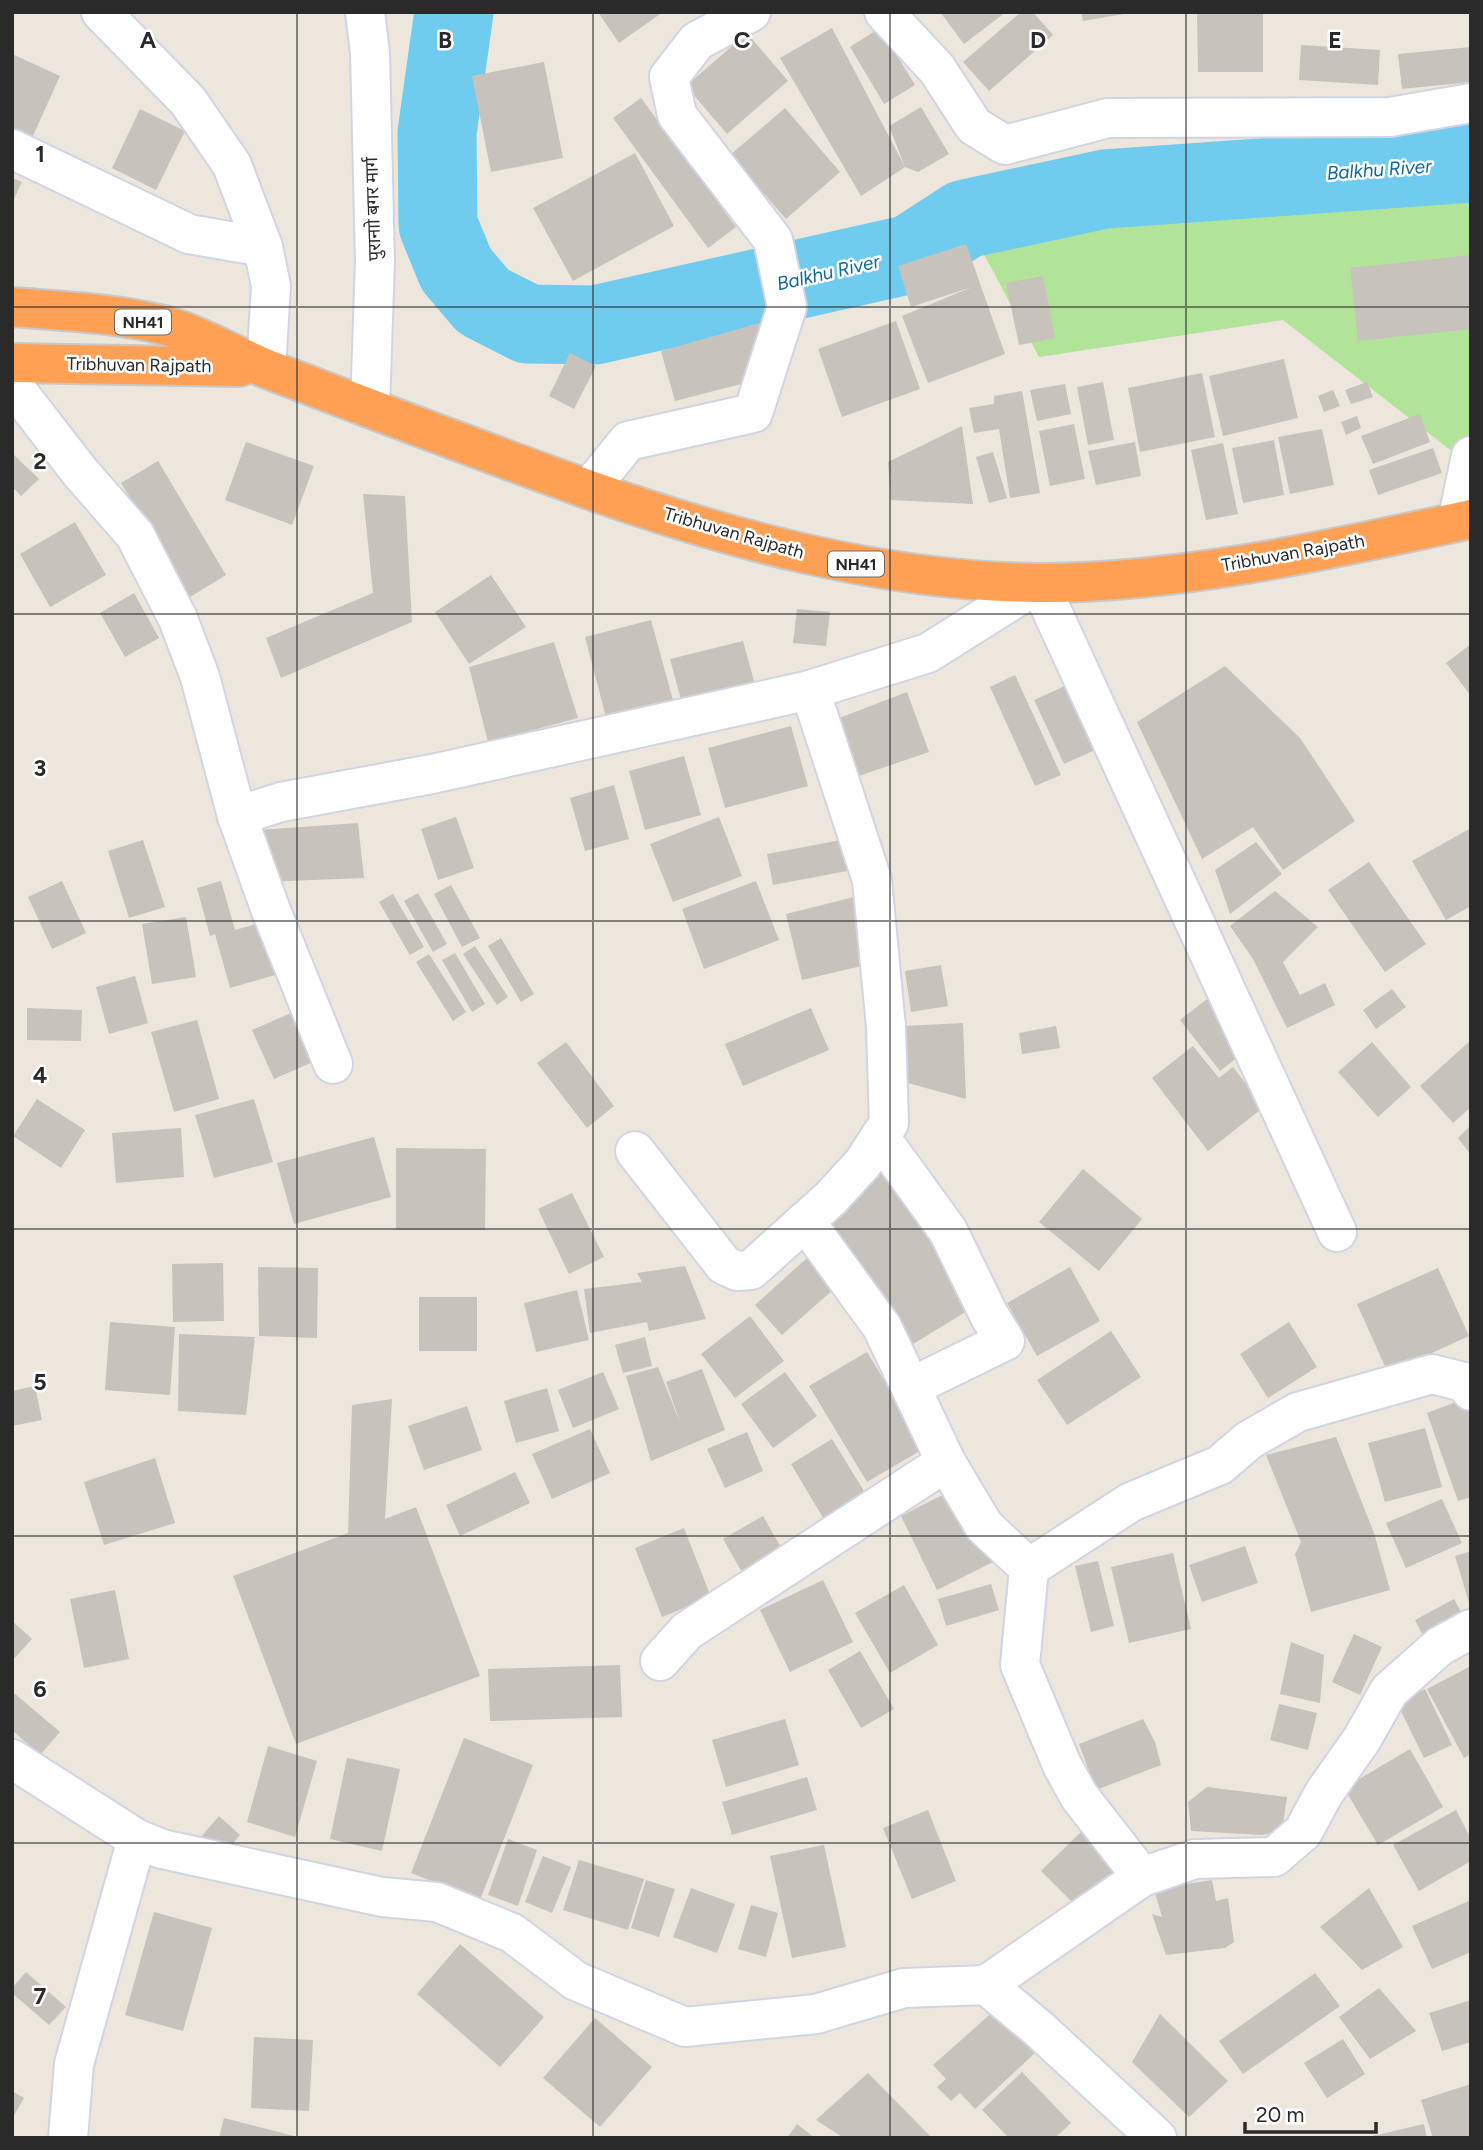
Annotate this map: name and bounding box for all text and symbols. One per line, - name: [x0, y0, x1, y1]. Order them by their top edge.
- text: A: [140, 26, 157, 54]
- text: B: [438, 26, 452, 54]
- text: C: [734, 26, 751, 54]
- text: D: [1030, 26, 1046, 54]
- text: E: [1328, 26, 1342, 54]
- text: 1: [35, 140, 45, 168]
- water label: Balkhu River: [1326, 154, 1433, 185]
- street label: पुरानाो बगर मार्ग: [360, 156, 387, 261]
- water label: Balkhu River: [774, 249, 882, 295]
- road number: NH41: [115, 310, 171, 334]
- street label: Tribhuvan Rajpath: [66, 353, 212, 377]
- text: 2: [33, 447, 47, 475]
- street label: Tribhuvan Rajpath: [661, 502, 807, 564]
- street label: Tribhuvan Rajpath: [1220, 530, 1366, 576]
- road number: NH41: [828, 552, 884, 576]
- text: 3: [34, 754, 46, 782]
- text: 4: [33, 1061, 47, 1089]
- text: 5: [33, 1368, 47, 1396]
- text: 6: [33, 1675, 47, 1703]
- text: 7: [34, 1982, 47, 2010]
- scale bar: [1245, 2090, 1376, 2134]
- text: 20 m: [1256, 2102, 1304, 2127]

